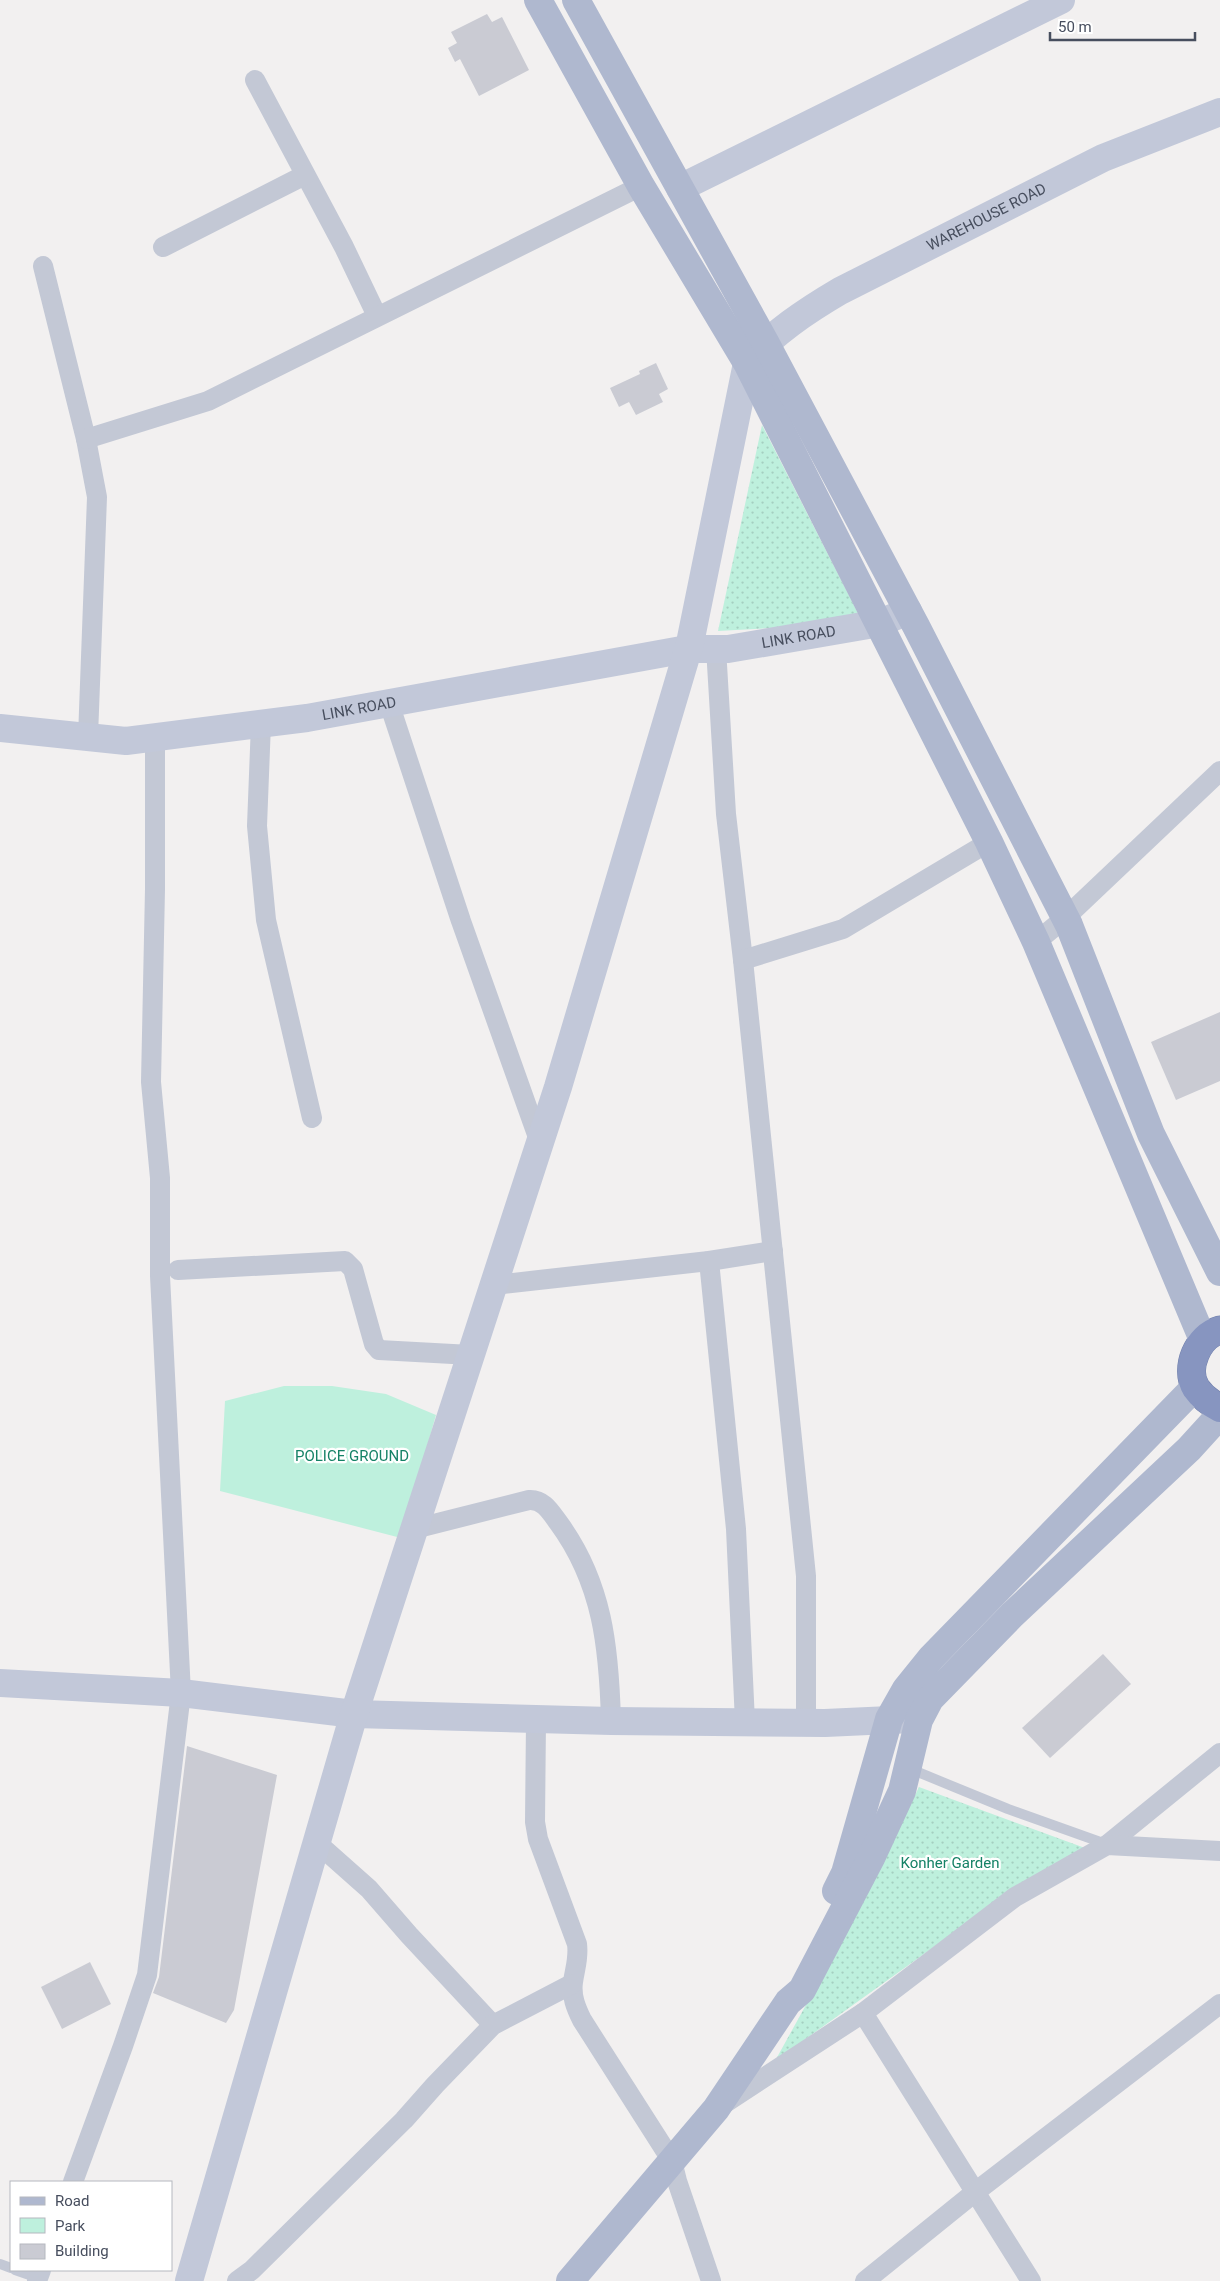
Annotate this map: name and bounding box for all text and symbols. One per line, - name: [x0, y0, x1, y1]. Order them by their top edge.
- scale bar: [1050, 10, 1195, 42]
- text: 50 m: [1058, 18, 1092, 36]
- street label: WAREHOUSE ROAD: [924, 179, 1049, 255]
- street label: LINK ROAD: [760, 622, 837, 652]
- street label: LINK ROAD: [320, 693, 398, 724]
- park label: POLICE GROUND: [295, 1447, 409, 1465]
- park label: Konher Garden: [900, 1854, 1000, 1872]
- legend: [10, 2181, 172, 2271]
- text: Road: [55, 2192, 89, 2210]
- text: Park: [55, 2217, 86, 2235]
- text: Building: [55, 2242, 109, 2260]

